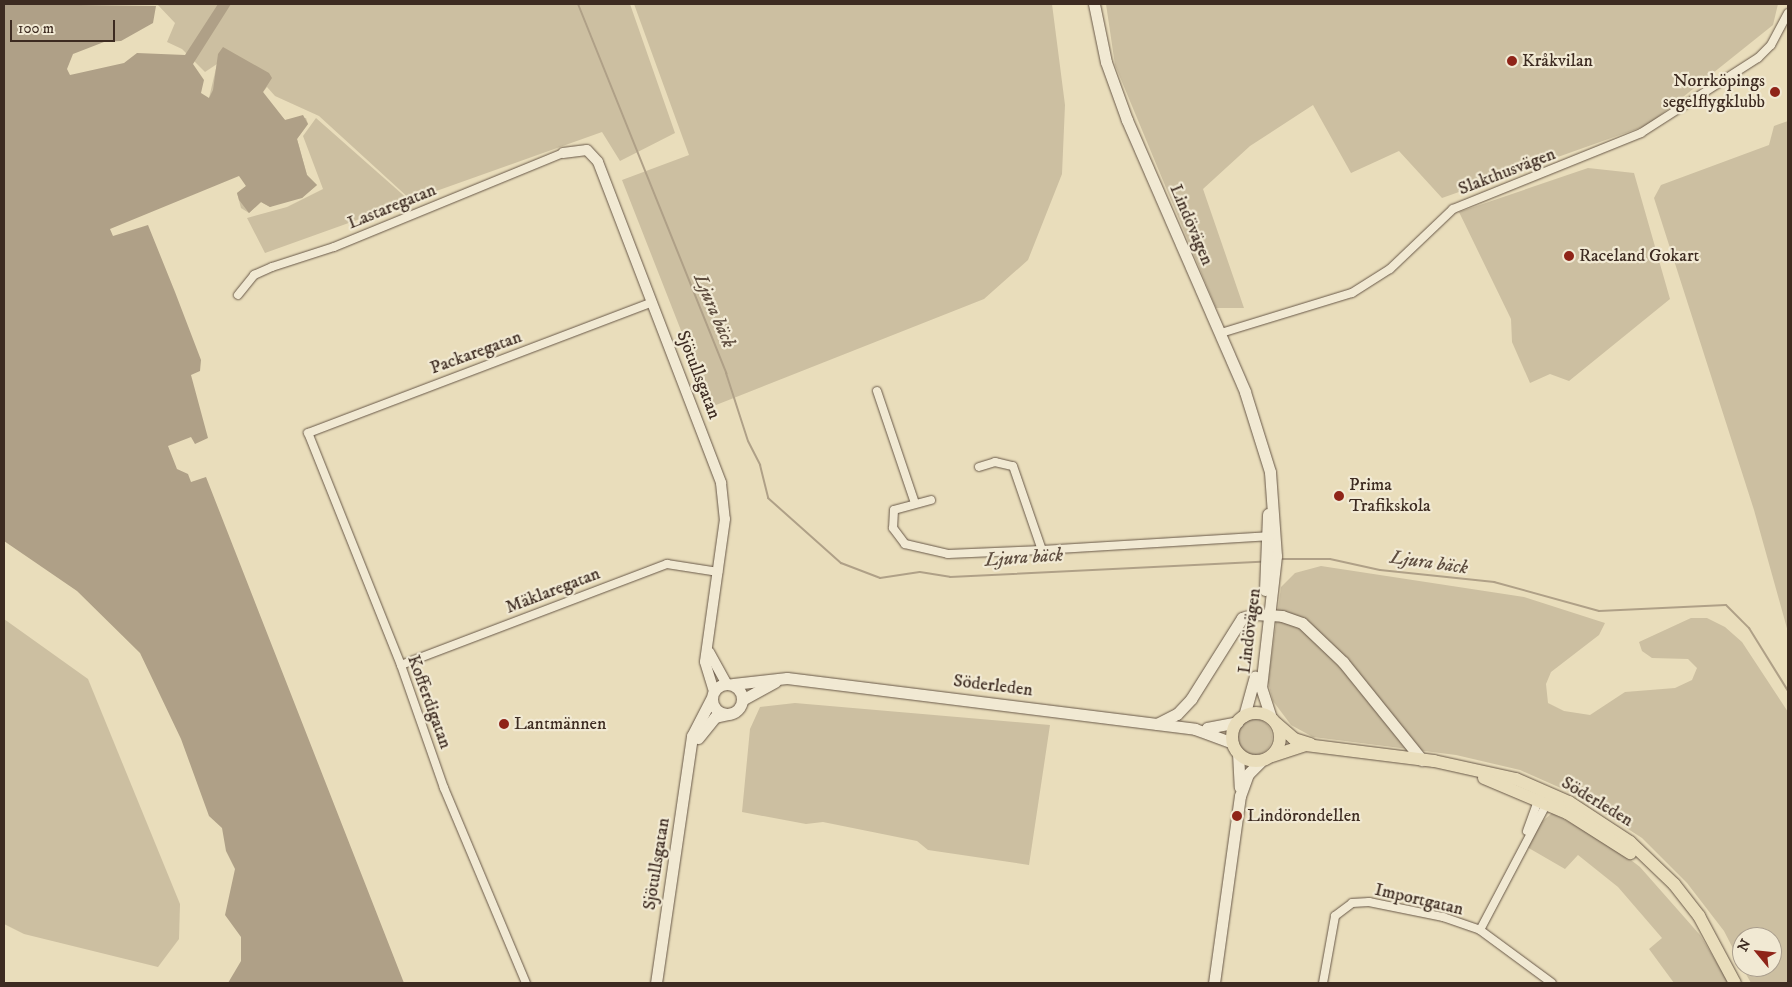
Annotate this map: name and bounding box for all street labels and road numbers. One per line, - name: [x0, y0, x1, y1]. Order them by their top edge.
- street label: Slakthusvägen: [1455, 144, 1559, 200]
- street label: Lastaregatan: [345, 179, 439, 235]
- street label: Lindövägen: [1164, 181, 1218, 269]
- street label: Packaregatan: [427, 326, 525, 380]
- street label: Sjötullsgatan: [671, 328, 725, 422]
- street label: Mäklaregatan: [503, 563, 603, 619]
- street label: Lindövägen: [1234, 587, 1266, 675]
- street label: Kofferdigatan: [402, 652, 456, 752]
- street label: Söderleden: [952, 670, 1034, 702]
- street label: Söderleden: [1557, 772, 1637, 832]
- street label: Sjötullsgatan: [639, 816, 675, 912]
- street label: Importgatan: [1373, 879, 1465, 921]

